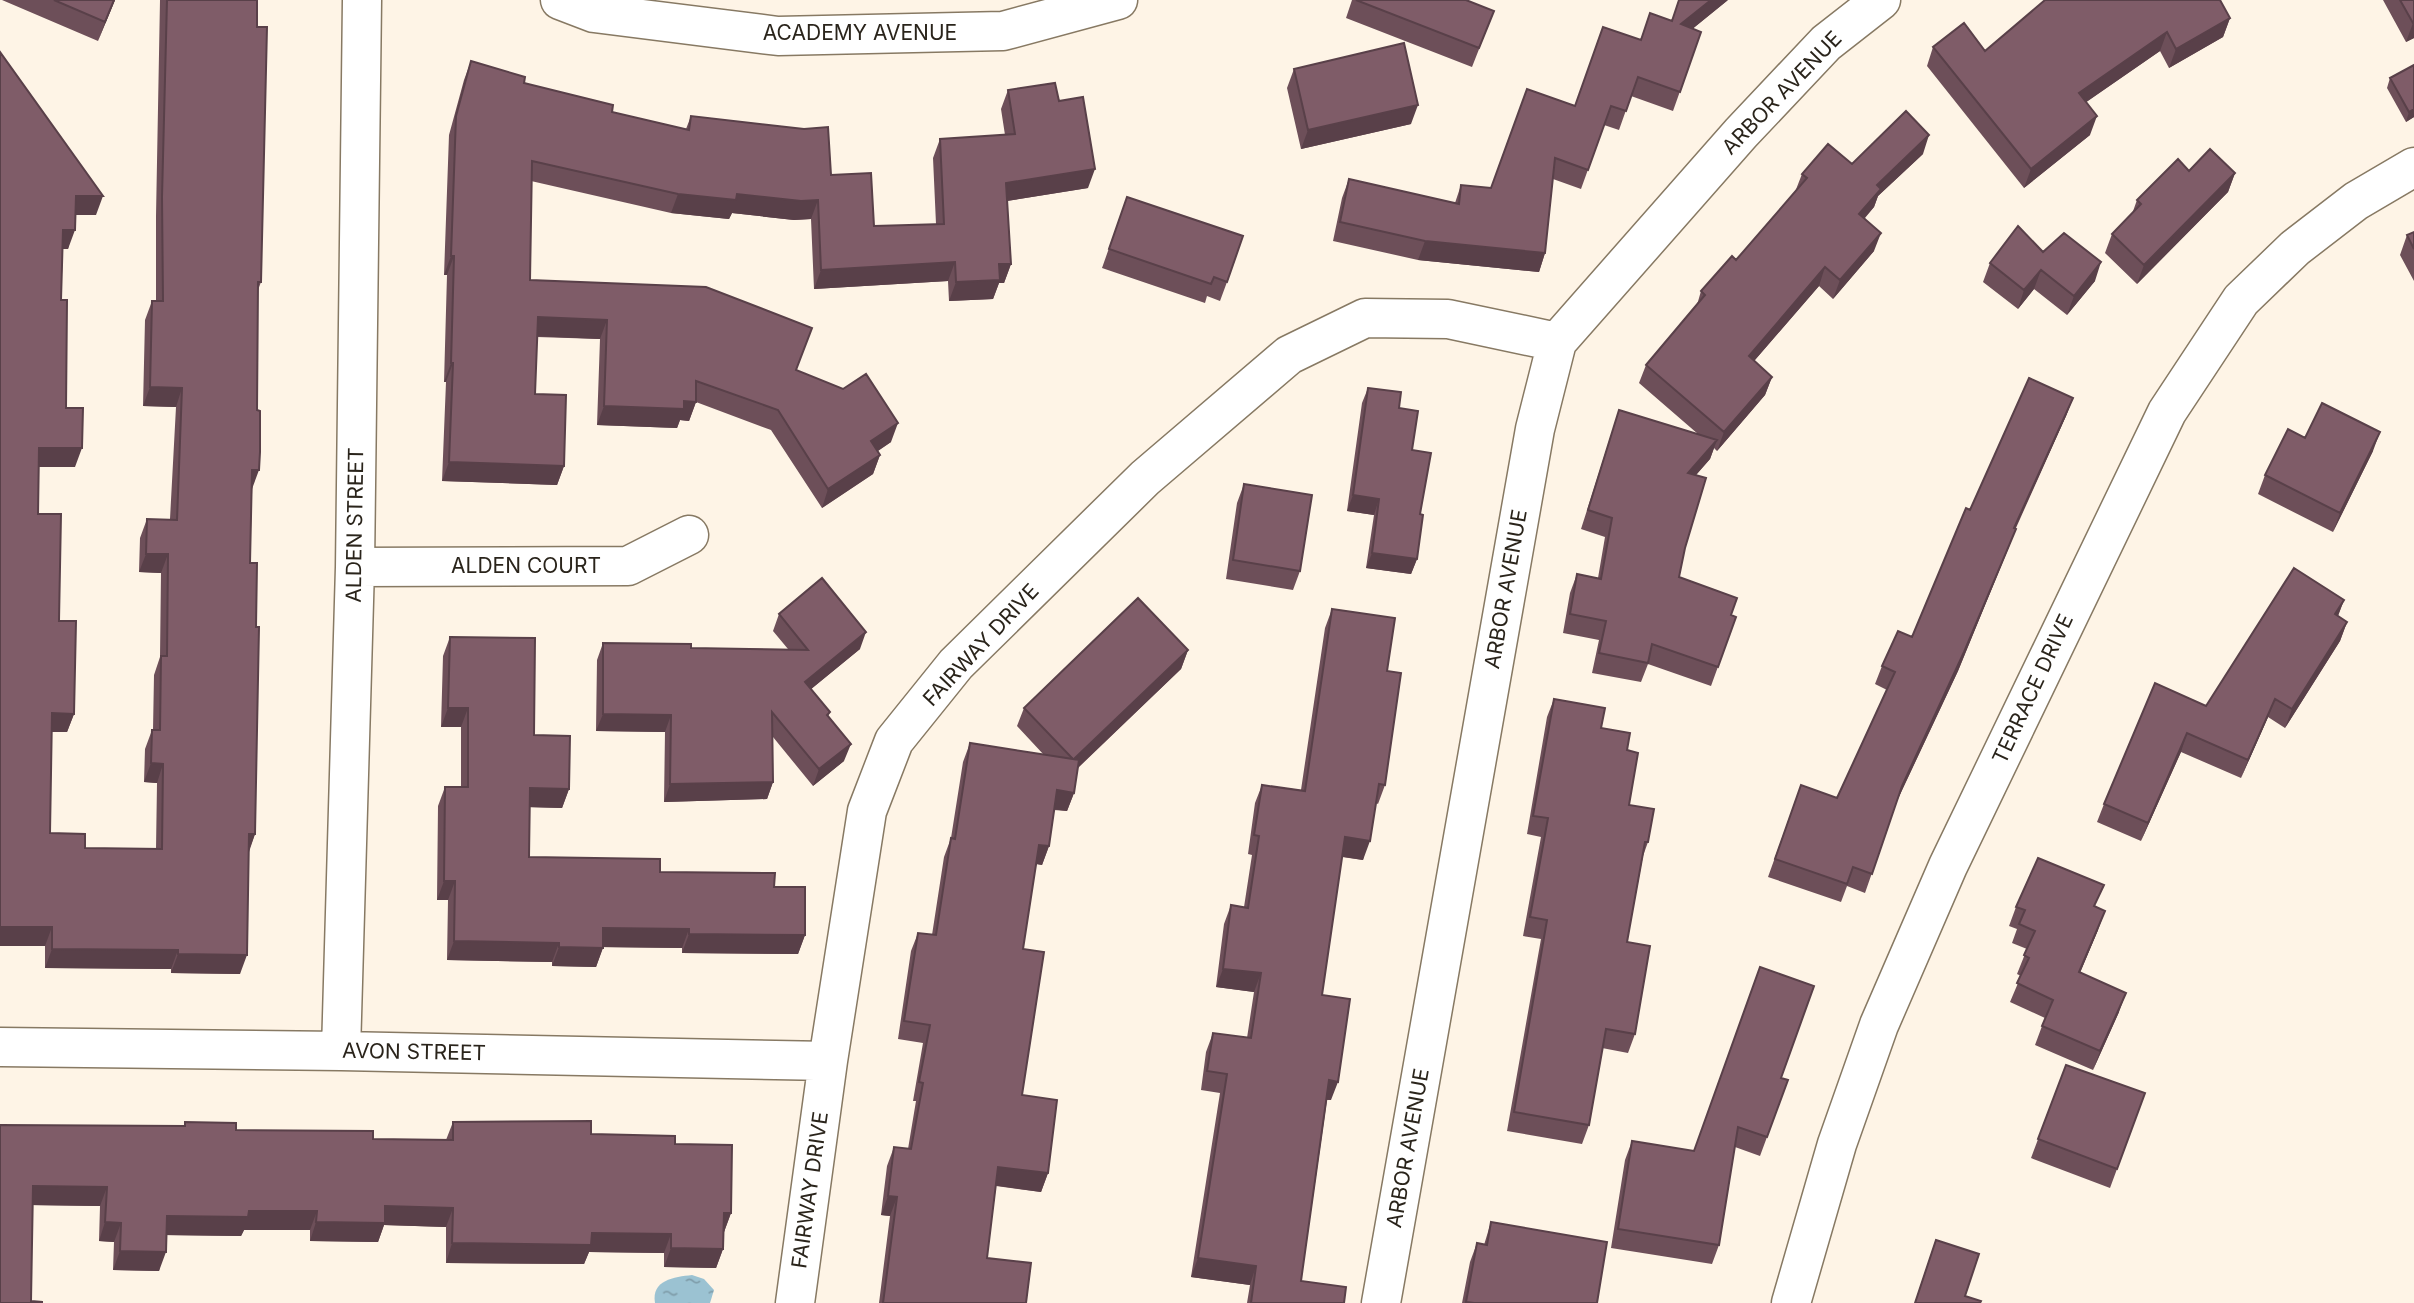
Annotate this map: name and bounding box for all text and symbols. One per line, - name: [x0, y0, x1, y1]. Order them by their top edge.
- street label: ACADEMY AVENUE: [763, 20, 957, 45]
- street label: ARBOR AVENUE: [1717, 26, 1847, 159]
- street label: ALDEN STREET: [341, 447, 368, 603]
- street label: ARBOR AVENUE: [1479, 507, 1532, 671]
- street label: ALDEN COURT: [451, 553, 601, 578]
- street label: FAIRWAY DRIVE: [918, 578, 1044, 711]
- street label: TERRACE DRIVE: [1987, 610, 2078, 768]
- street label: AVON STREET: [342, 1038, 486, 1065]
- street label: ARBOR AVENUE: [1381, 1066, 1434, 1230]
- street label: FAIRWAY DRIVE: [786, 1110, 833, 1270]

